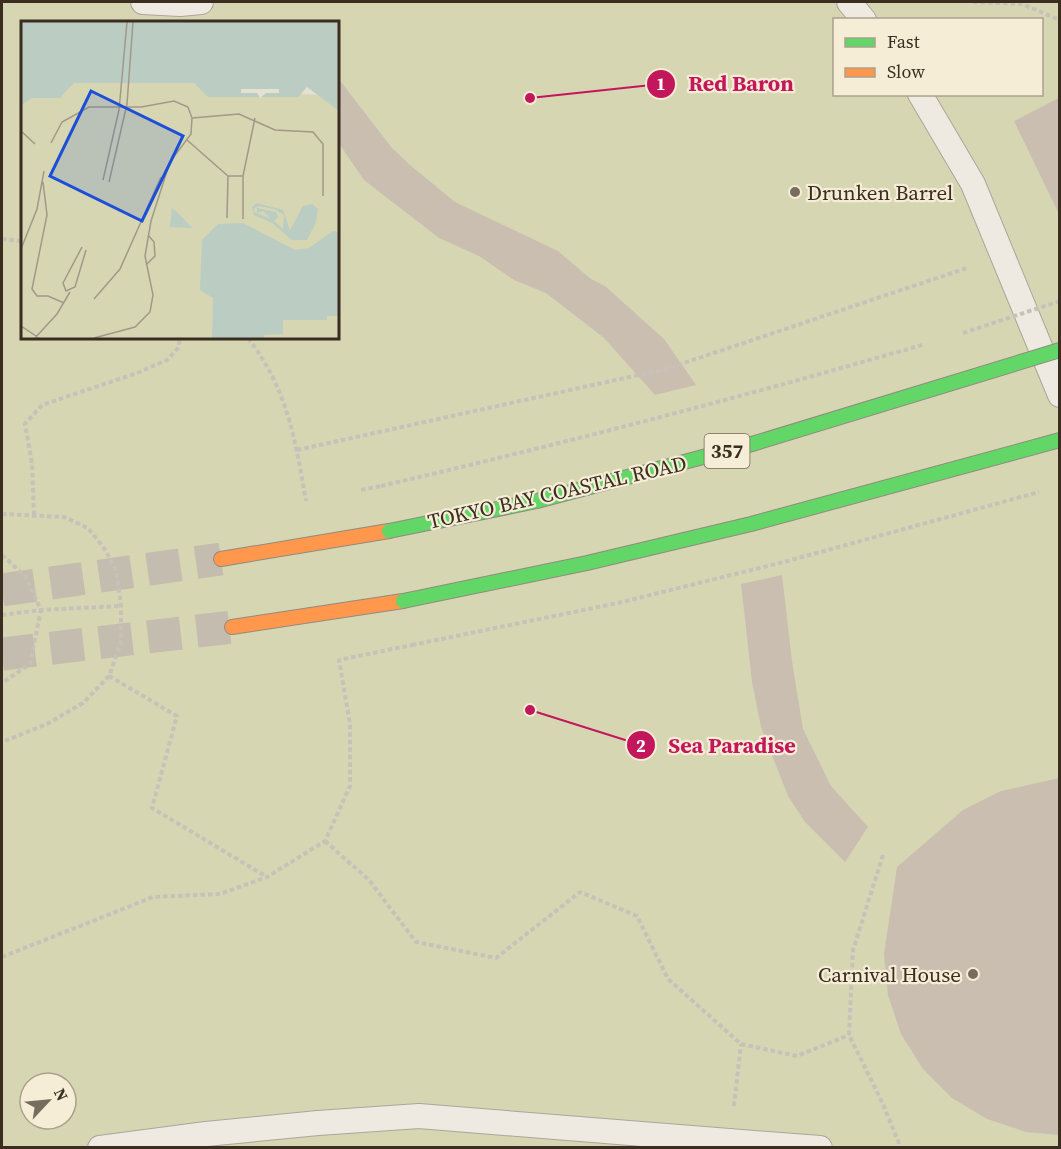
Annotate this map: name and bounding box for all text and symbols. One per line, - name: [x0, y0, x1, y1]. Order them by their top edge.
- legend: [833, 18, 1043, 96]
- inset map: [21, 21, 339, 339]
- text: Fast: [887, 29, 920, 54]
- text: Slow: [887, 59, 925, 84]
- callout: Red Baron: [646, 64, 806, 104]
- text: Red Baron: [688, 68, 794, 98]
- text: 1: [656, 71, 666, 96]
- place label: Drunken Barrel: [807, 178, 953, 207]
- marker: Drunken Barrel: [788, 185, 802, 199]
- road number: 357: [704, 434, 750, 468]
- street label: TOKYO BAY COASTAL ROAD: [425, 448, 689, 536]
- callout: Sea Paradise: [626, 725, 807, 765]
- text: Sea Paradise: [668, 730, 796, 760]
- text: 2: [636, 733, 646, 758]
- place label: Carnival House: [818, 960, 961, 989]
- marker: Carnival House: [966, 967, 980, 981]
- north arrow: [18, 1071, 78, 1131]
- text: N: [49, 1084, 74, 1105]

